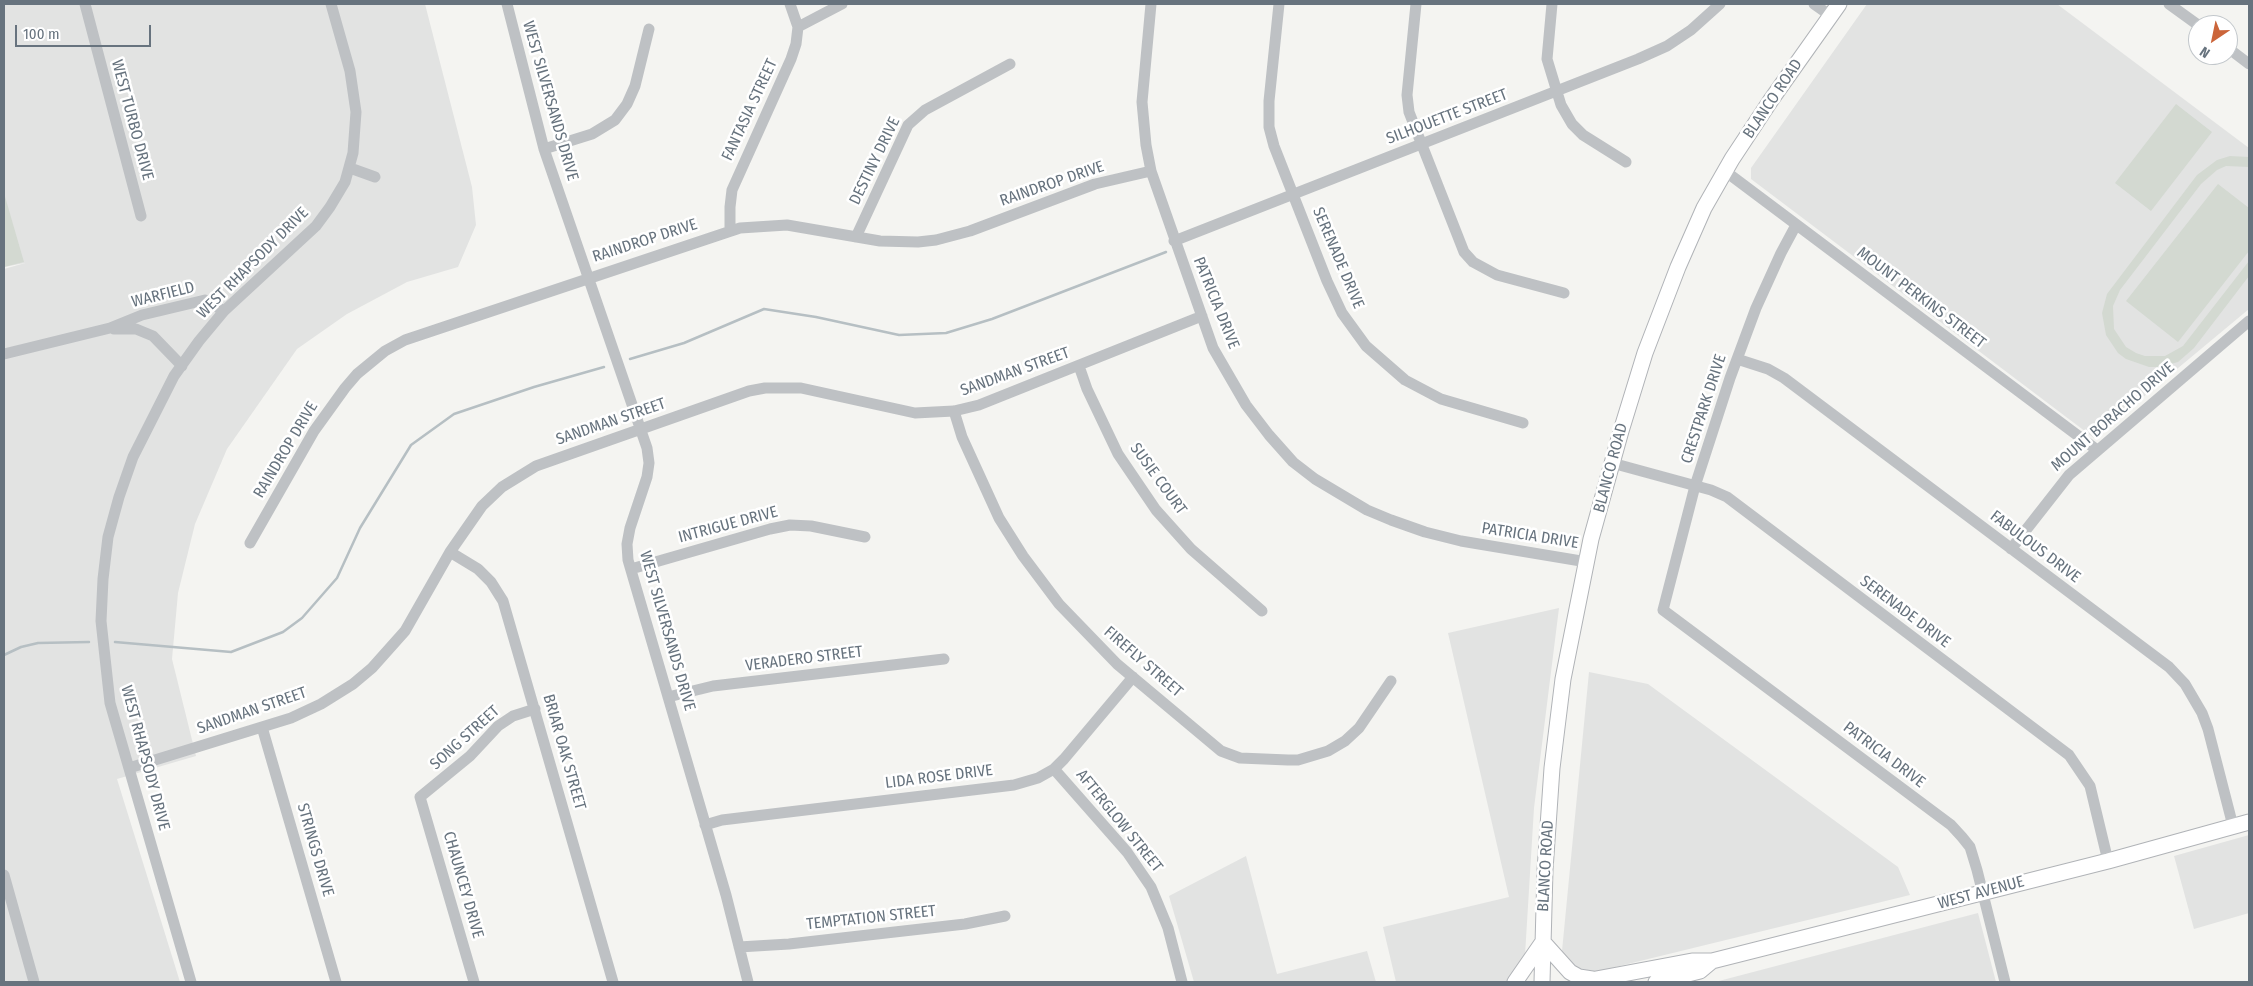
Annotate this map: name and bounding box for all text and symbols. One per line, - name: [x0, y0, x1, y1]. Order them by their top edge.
- scale bar: [18, 15, 154, 47]
- north arrow: [2188, 15, 2238, 65]
- street label: WEST SILVERSANDS DRIVE: [518, 19, 582, 183]
- text: 100 m: [23, 25, 60, 43]
- text: N: [2197, 43, 2213, 61]
- street label: FANTASIA STREET: [718, 56, 782, 164]
- street label: BLANCO ROAD: [1739, 56, 1807, 142]
- street label: WEST TURBO DRIVE: [107, 58, 157, 182]
- street label: SILHOUETTE STREET: [1384, 85, 1510, 149]
- street label: DESTINY DRIVE: [846, 114, 904, 208]
- street label: RAINDROP DRIVE: [997, 157, 1107, 211]
- street label: WEST RHAPSODY DRIVE: [193, 203, 313, 323]
- street label: SERENADE DRIVE: [1308, 204, 1368, 312]
- street label: RAINDROP DRIVE: [590, 215, 700, 267]
- street label: MOUNT PERKINS STREET: [1853, 243, 1989, 353]
- street label: PATRICIA DRIVE: [1189, 254, 1243, 352]
- street label: WARFIELD: [130, 278, 196, 312]
- street label: SANDMAN STREET: [958, 343, 1072, 401]
- street label: CRESTPARK DRIVE: [1677, 352, 1731, 466]
- street label: MOUNT BORACHO DRIVE: [2048, 358, 2178, 476]
- street label: SANDMAN STREET: [554, 394, 668, 450]
- street label: RAINDROP DRIVE: [250, 398, 322, 502]
- street label: BLANCO ROAD: [1590, 421, 1632, 515]
- street label: SUSIE COURT: [1126, 440, 1190, 518]
- street label: INTRIGUE DRIVE: [676, 503, 780, 547]
- street label: FABULOUS DRIVE: [1986, 507, 2084, 587]
- street label: PATRICIA DRIVE: [1480, 519, 1580, 553]
- street label: WEST SILVERSANDS DRIVE: [635, 549, 699, 713]
- street label: SERENADE DRIVE: [1856, 572, 1954, 652]
- street label: FIREFLY STREET: [1100, 623, 1186, 701]
- street label: VERADERO STREET: [744, 642, 864, 676]
- street label: WEST RHAPSODY DRIVE: [116, 683, 174, 833]
- street label: SANDMAN STREET: [195, 683, 309, 739]
- street label: BRIAR OAK STREET: [538, 692, 590, 812]
- street label: SONG STREET: [426, 702, 504, 774]
- street label: PATRICIA DRIVE: [1839, 718, 1929, 792]
- street label: LIDA ROSE DRIVE: [884, 761, 994, 793]
- street label: AFTERGLOW STREET: [1072, 766, 1166, 876]
- street label: STRINGS DRIVE: [292, 801, 338, 899]
- street label: BLANCO ROAD: [1534, 820, 1558, 912]
- street label: CHAUNCEY DRIVE: [439, 829, 487, 941]
- street label: WEST AVENUE: [1936, 872, 2026, 914]
- street label: TEMPTATION STREET: [805, 902, 937, 934]

